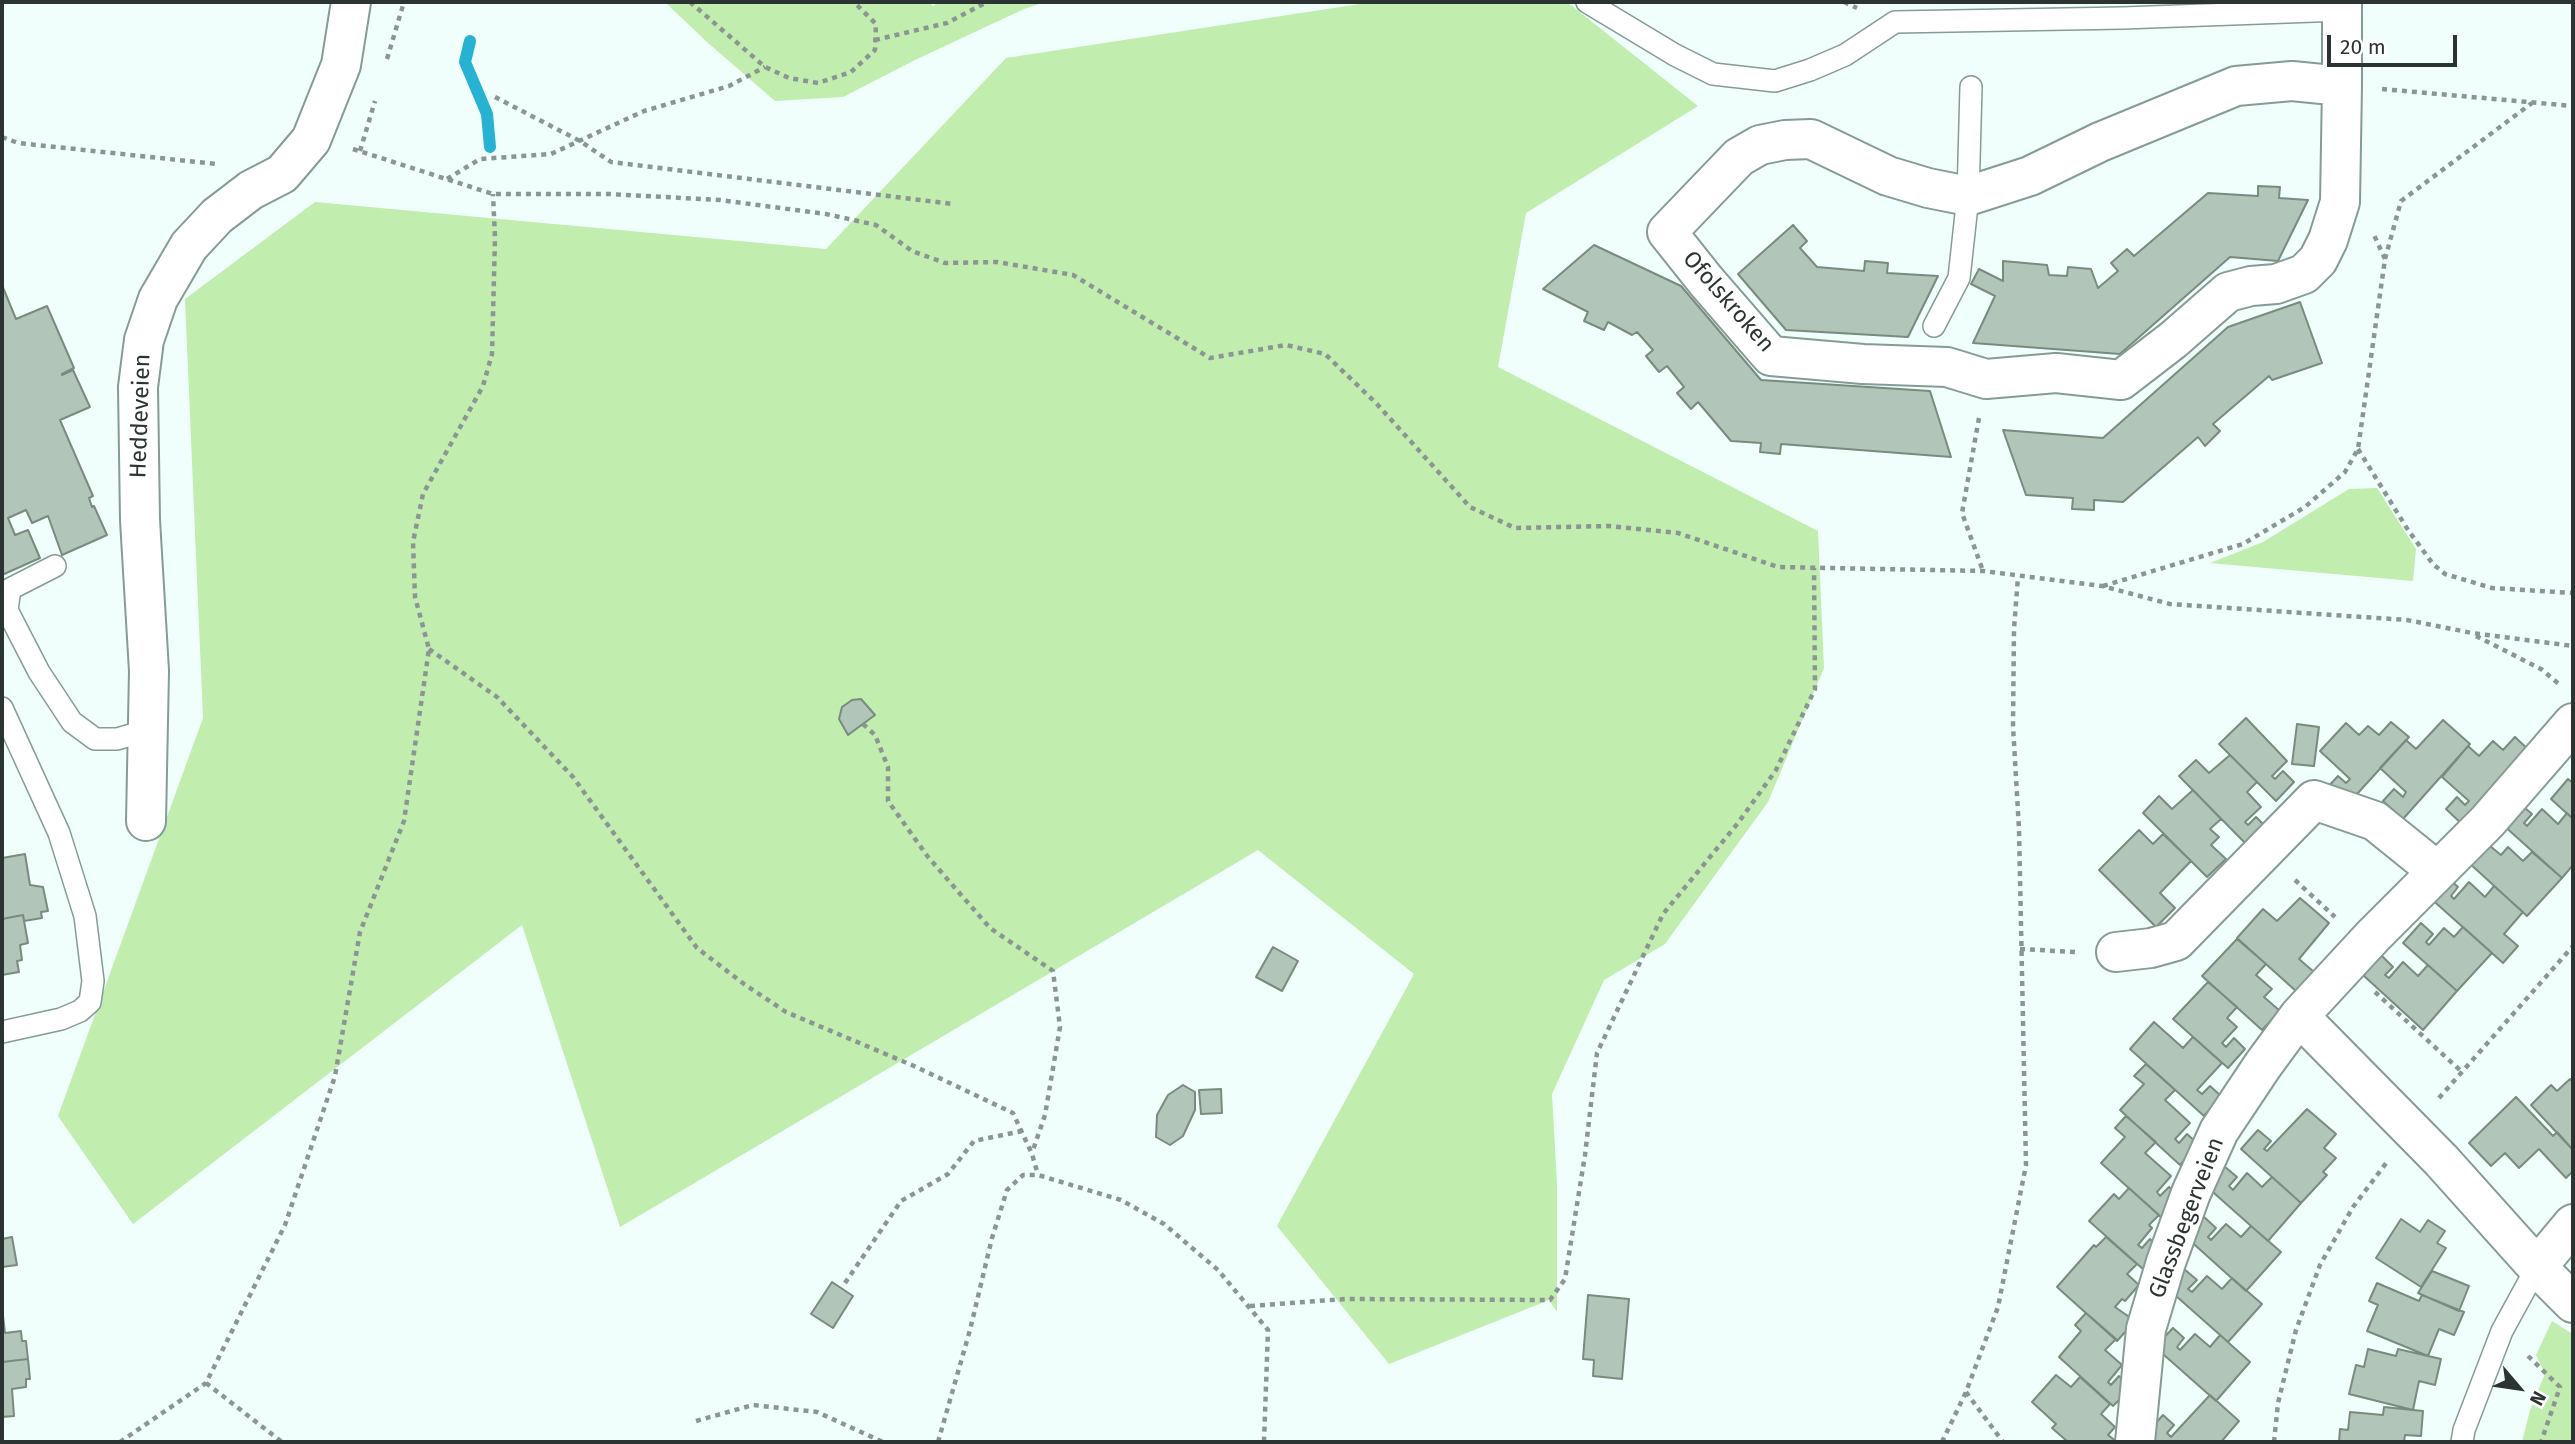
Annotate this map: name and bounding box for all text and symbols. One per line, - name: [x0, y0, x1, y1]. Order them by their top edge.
- scale bar: [2330, 21, 2460, 65]
- text: 20 m: [2340, 34, 2386, 60]
- street label: Ofolskroken: [1676, 246, 1780, 358]
- street label: Heddeveien: [125, 353, 157, 479]
- street label: Glassbegerveien: [2144, 1134, 2230, 1302]
- north arrow: [2484, 1353, 2554, 1423]
- text: N: [2525, 1387, 2551, 1410]

